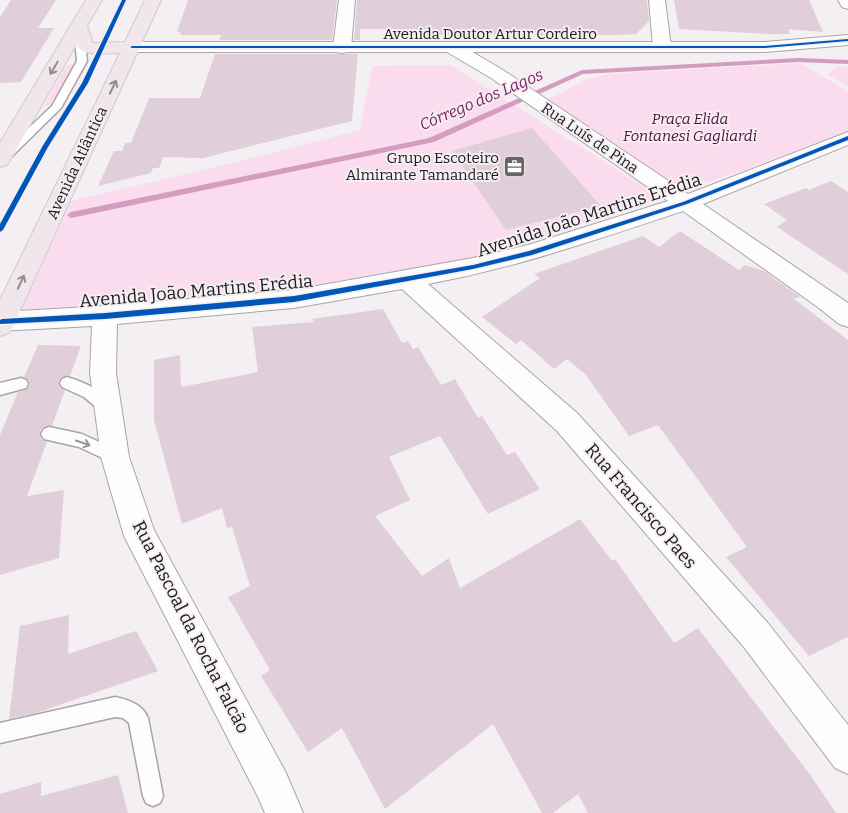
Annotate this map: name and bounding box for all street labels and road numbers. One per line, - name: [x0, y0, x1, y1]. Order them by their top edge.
- street label: Avenida Doutor Artur Cordeiro: [383, 25, 597, 43]
- street label: Rua Luís de Pina: [538, 99, 642, 177]
- street label: Avenida Atlântica: [43, 104, 111, 222]
- street label: Avenida João Martins Erédia: [474, 168, 704, 262]
- street label: Avenida João Martins Erédia: [78, 270, 314, 312]
- street label: Rua Francisco Paes: [581, 439, 701, 573]
- street label: Rua Pascoal da Rocha Falcão: [128, 517, 254, 737]

